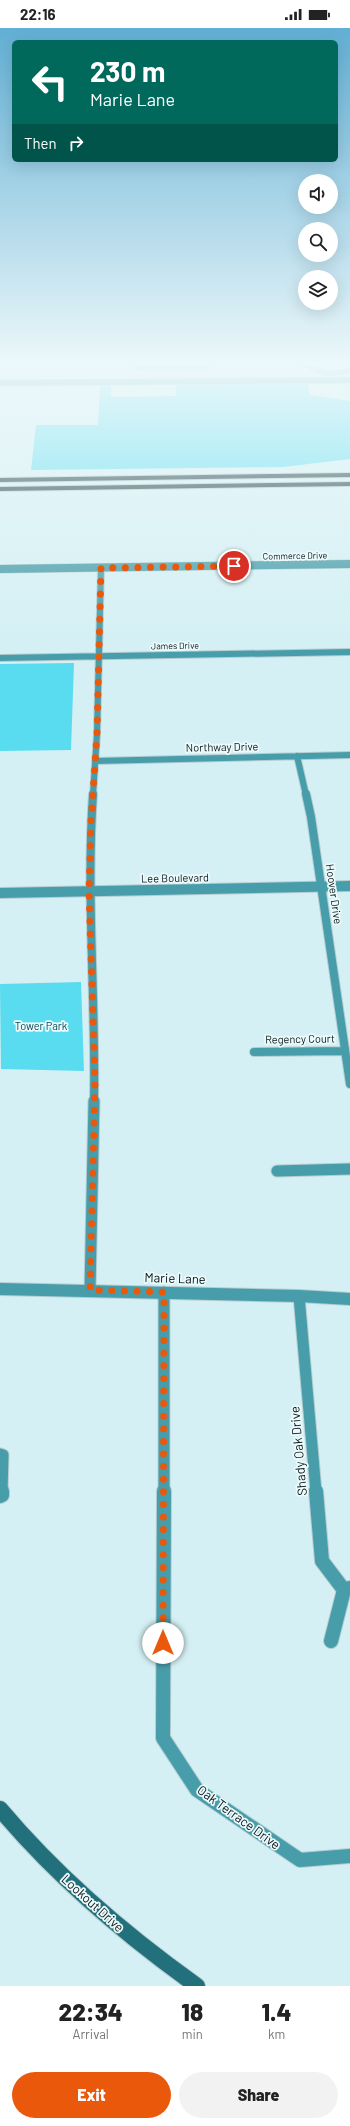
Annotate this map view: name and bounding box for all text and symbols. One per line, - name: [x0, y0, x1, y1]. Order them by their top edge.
- text: 22:16: [20, 5, 56, 23]
- text: 230 m: [90, 54, 165, 88]
- icon: left: [24, 56, 76, 108]
- text: Marie Lane: [90, 88, 175, 110]
- icon: right: [65, 132, 87, 154]
- text: Then: [24, 134, 57, 152]
- map controls: [298, 174, 338, 310]
- button: sound: [298, 174, 338, 214]
- button: search: [298, 222, 338, 262]
- button: layers: [298, 270, 338, 310]
- pin: [217, 549, 251, 583]
- street label: Commerce Drive: [263, 549, 328, 562]
- icon: arrive: [223, 555, 245, 577]
- street label: James Drive: [151, 640, 199, 651]
- street label: Northway Drive: [186, 739, 259, 754]
- street label: Hoover Drive: [324, 863, 345, 925]
- street label: Lee Boulevard: [141, 870, 209, 885]
- park label: Tower Park: [15, 1019, 68, 1032]
- street label: Regency Court: [265, 1031, 335, 1046]
- street label: Marie Lane: [144, 1269, 206, 1287]
- street label: Shady Oak Drive: [286, 1406, 310, 1496]
- position arrow: [142, 1622, 184, 1664]
- street label: Oak Terrace Drive: [194, 1782, 284, 1852]
- street label: Lookout Drive: [59, 1871, 127, 1935]
- text: 22:34: [59, 1997, 123, 2026]
- text: 18: [181, 1997, 203, 2026]
- text: 1.4: [262, 1997, 291, 2026]
- text: Arrival: [73, 2026, 109, 2042]
- text: min: [182, 2026, 203, 2042]
- text: km: [268, 2026, 285, 2042]
- button: Exit: [12, 2072, 171, 2118]
- button: Share: [179, 2072, 338, 2118]

